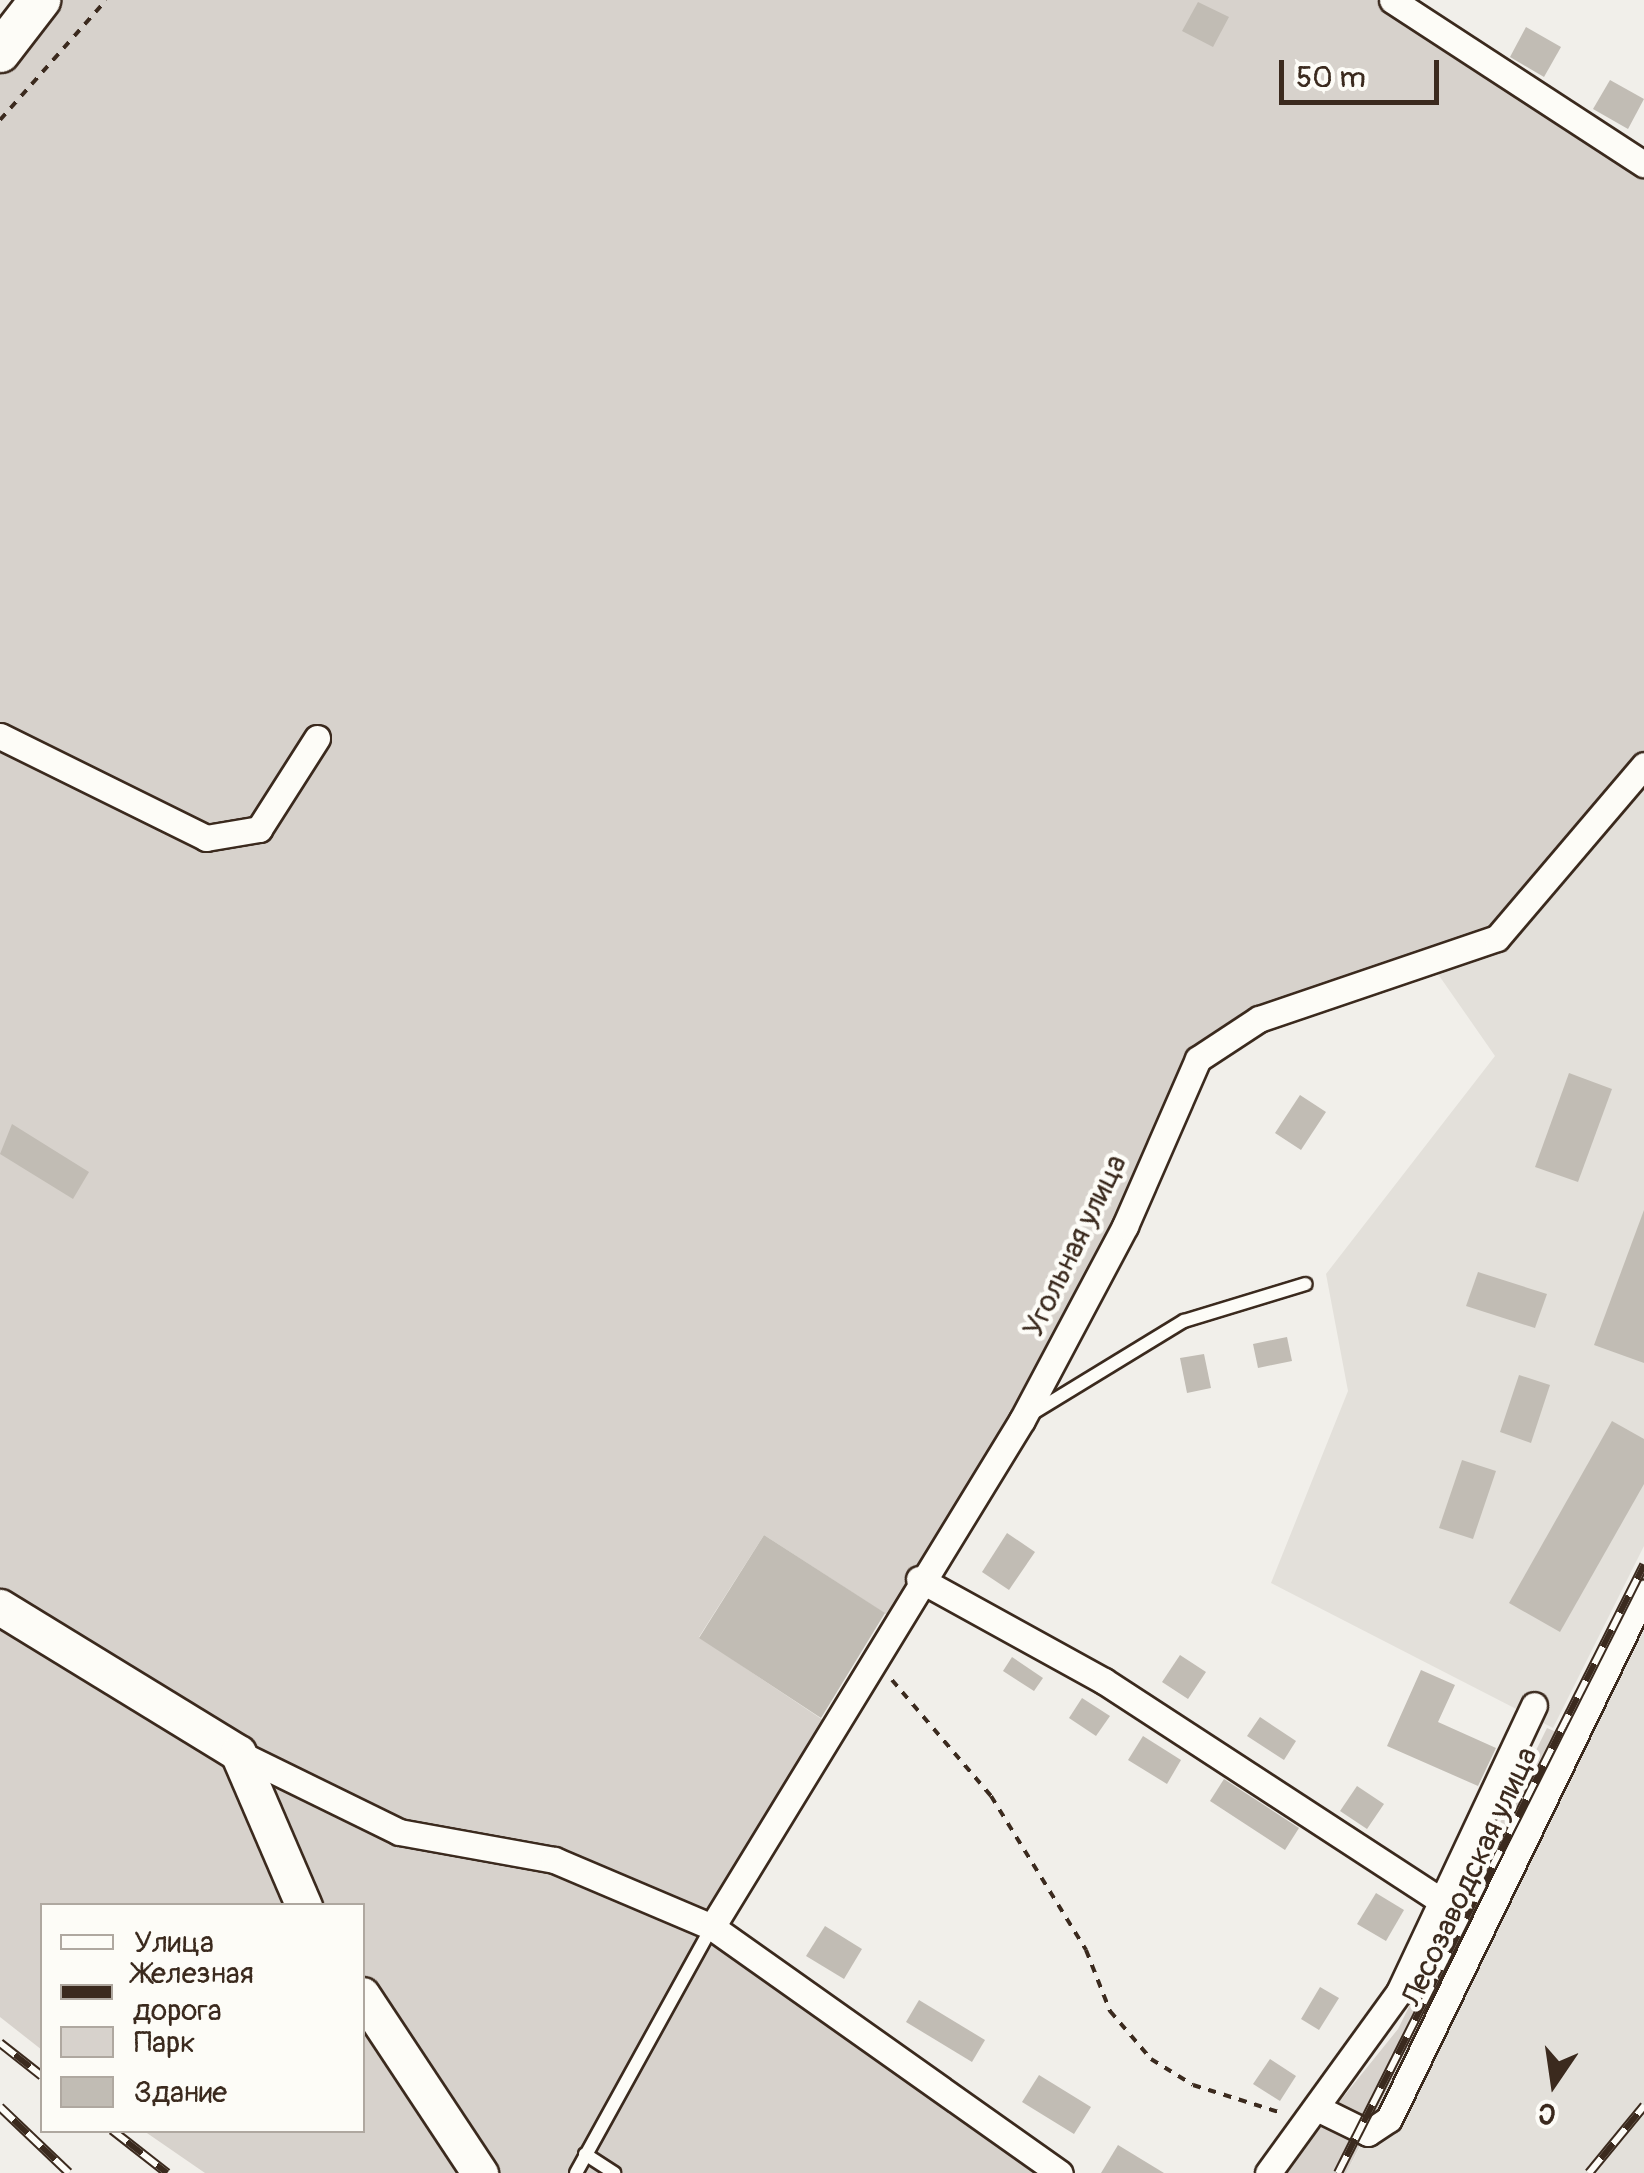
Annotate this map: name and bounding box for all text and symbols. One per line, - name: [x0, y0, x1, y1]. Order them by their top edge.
- scale bar: [1284, 40, 1444, 102]
- text: 50 m: [1296, 59, 1366, 96]
- street label: Угольная улица: [1015, 1149, 1135, 1343]
- street label: Лесозаводская улица: [1394, 1742, 1546, 2012]
- legend: [40, 1903, 365, 2133]
- text: Улица: [134, 1924, 214, 1961]
- text: Железная дорога: [133, 1955, 254, 2029]
- text: Парк: [134, 2024, 196, 2061]
- north arrow: [1504, 2033, 1604, 2133]
- text: Здание: [134, 2074, 227, 2111]
- text: С: [1535, 2094, 1559, 2132]

